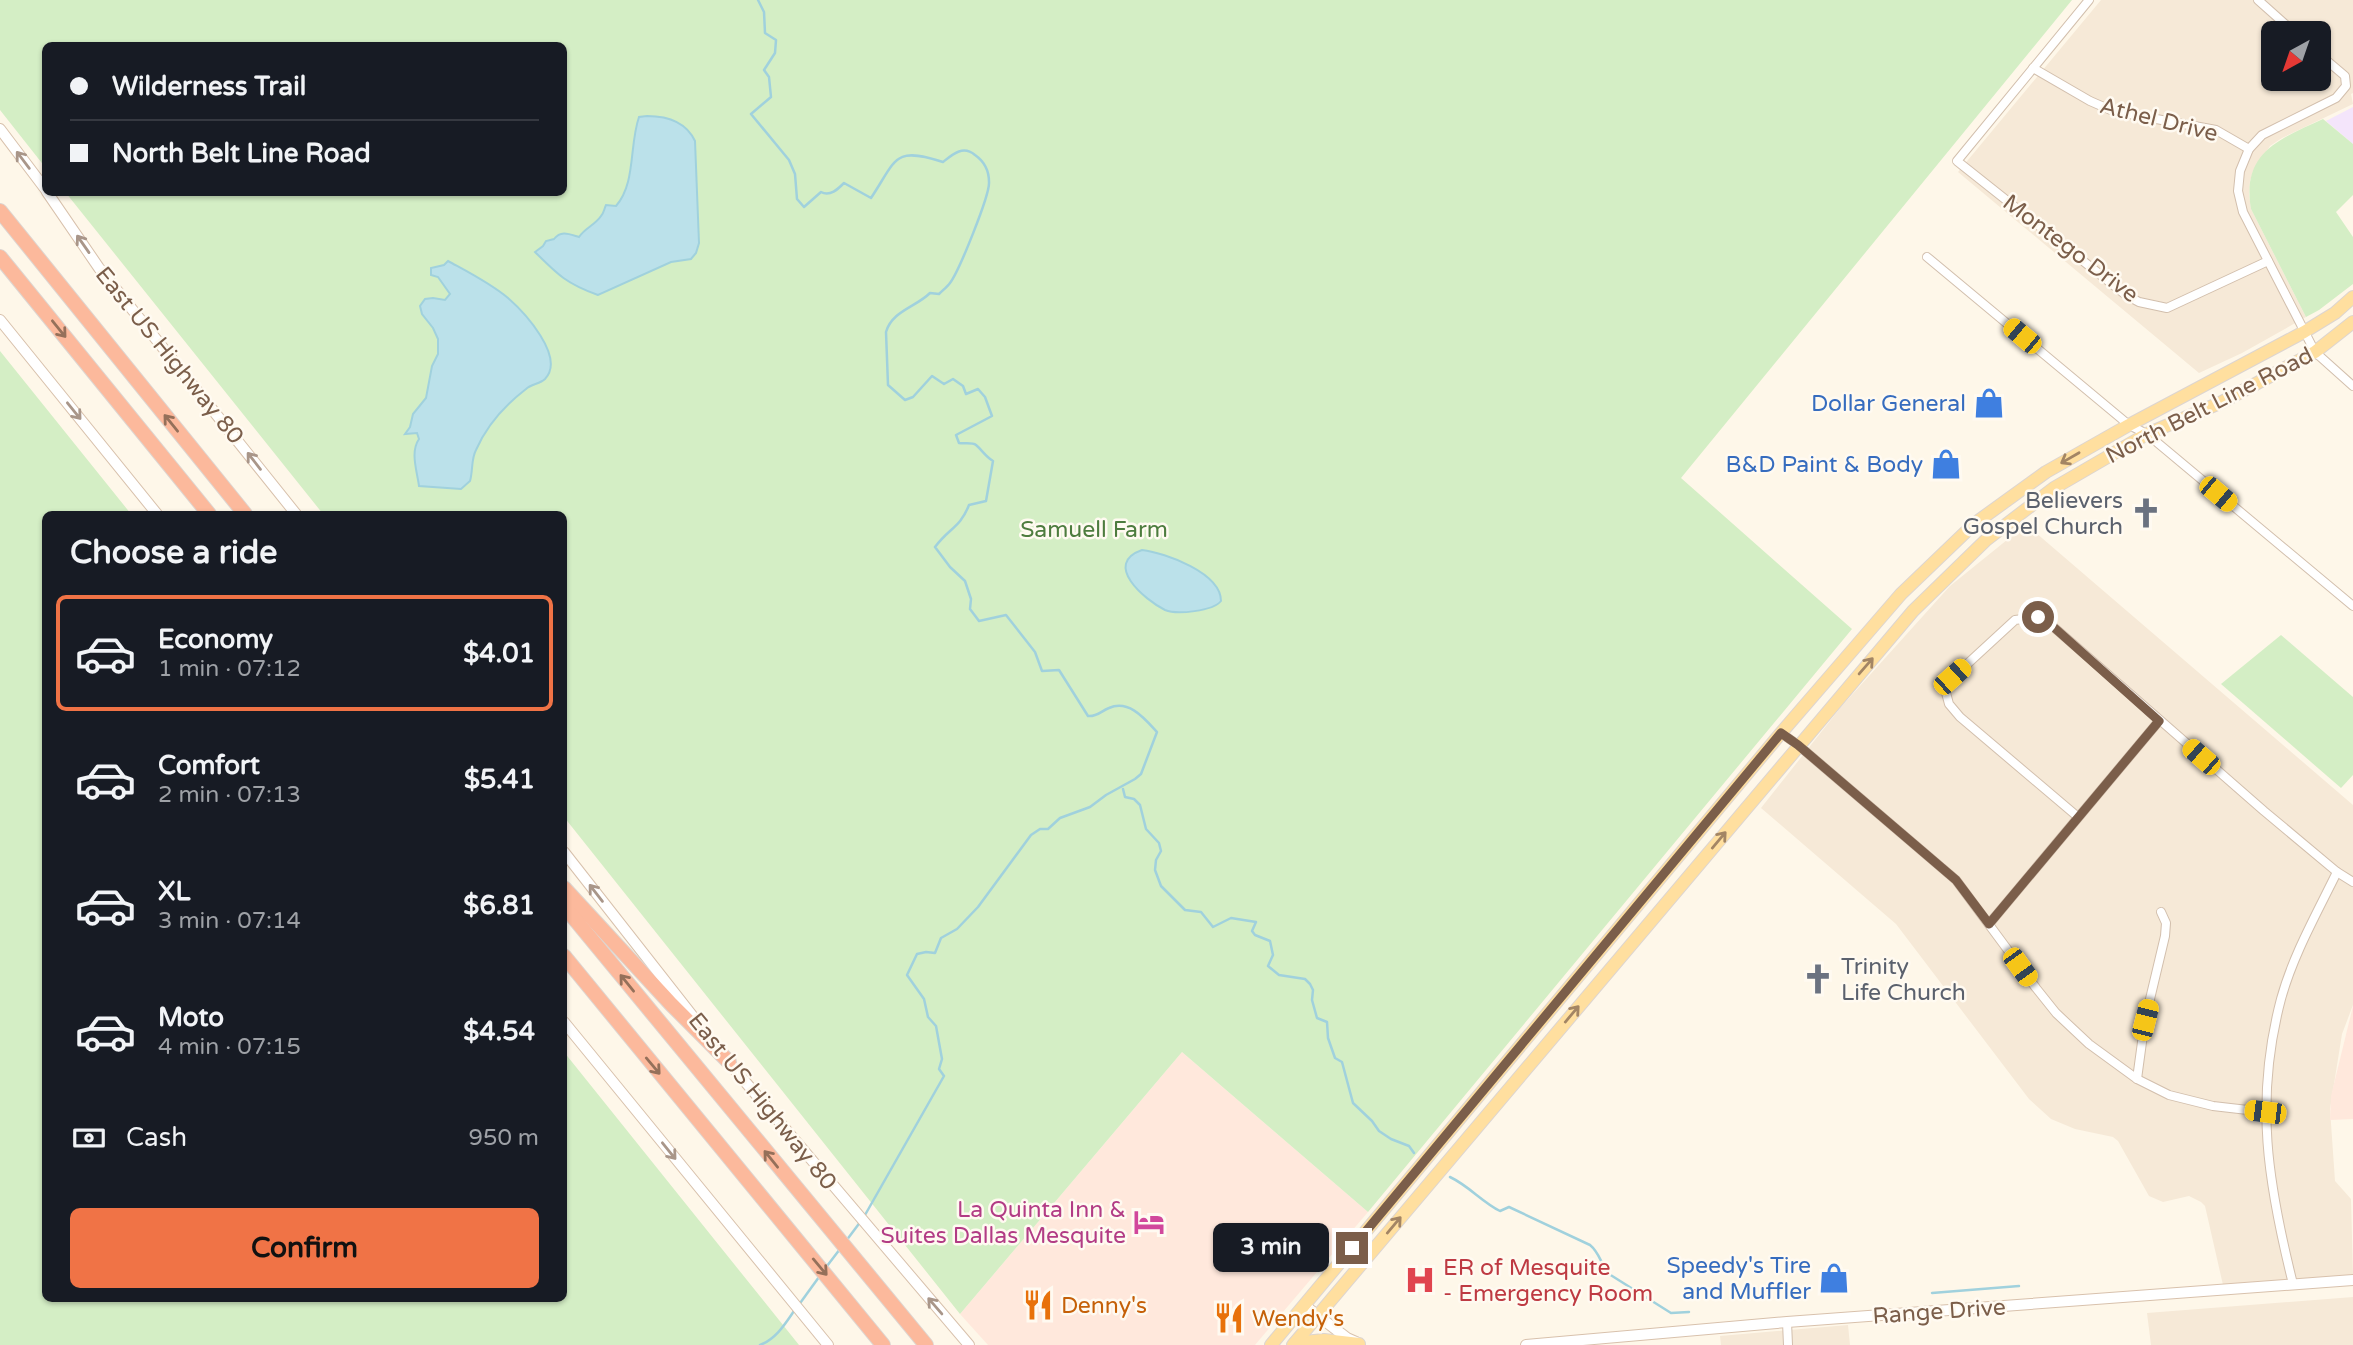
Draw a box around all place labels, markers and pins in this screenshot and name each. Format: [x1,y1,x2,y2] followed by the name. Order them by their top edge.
[1972,386,2006,420] shop icon: Dollar General
[1811,390,1966,418] place label: Dollar General
[1929,447,1963,481] shop icon: B&D Paint & Body
[1725,451,1923,479] place label: B&D Paint & Body
[1963,487,2123,541] place label: Believers Gospel Church
[2129,496,2163,530] church icon: Believers Gospel Church
[1841,953,1966,1007] place label: Trinity Life Church
[1801,962,1835,996] church icon: Trinity Life Church
[880,1196,1126,1250] place label: La Quinta Inn & Suites Dallas Mesquite
[1132,1205,1166,1239] hotel icon: La Quinta Inn & Suites Dallas Mesquite
[1666,1252,1811,1306] place label: Speedy's Tire and Muffler
[1443,1254,1653,1308] place label: ER of Mesquite - Emergency Room
[1817,1261,1851,1295] shop icon: Speedy's Tire and Muffler
[1403,1263,1437,1297] hospital icon: ER of Mesquite - Emergency Room
[1021,1288,1055,1322] restaurant icon: Denny's
[1061,1292,1147,1320] place label: Denny's
[1212,1301,1246,1335] restaurant icon: Wendy's
[1252,1305,1344,1333] place label: Wendy's

